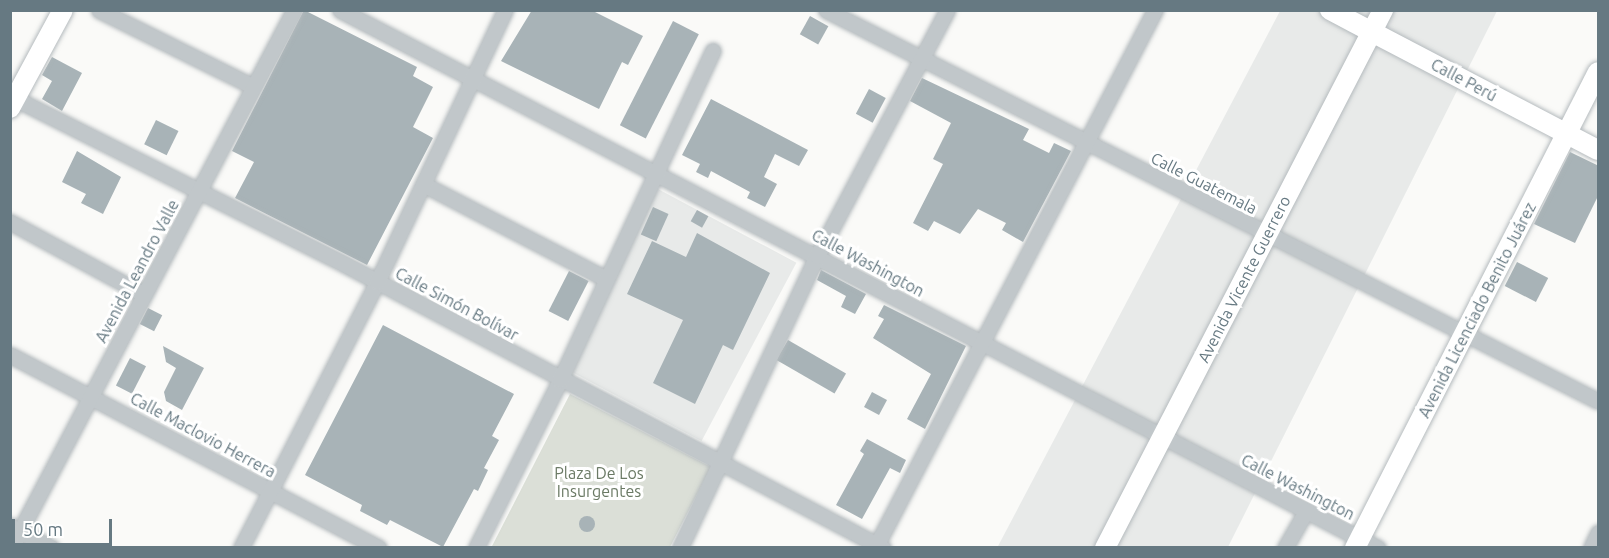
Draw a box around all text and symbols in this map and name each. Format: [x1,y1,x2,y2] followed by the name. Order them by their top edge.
[1428,55,1500,105] street label: Calle Perú
[1148,148,1260,218] street label: Calle Guatemala
[1194,192,1294,366] street label: Avenida Vicente Guerrero
[91,196,183,346] street label: Avenida Leandro Valle
[1414,199,1540,421] street label: Avenida Licenciado Benito Juárez
[808,225,928,301] street label: Calle Washington
[392,263,522,345] street label: Calle Simón Bolívar
[127,389,279,481] street label: Calle Maclovio Herrera
[1238,450,1358,524] street label: Calle Washington
[554,463,644,501] park label: Plaza De Los Insurgentes
[15,507,116,545] scale bar
[23,519,63,539] text: 50 m

